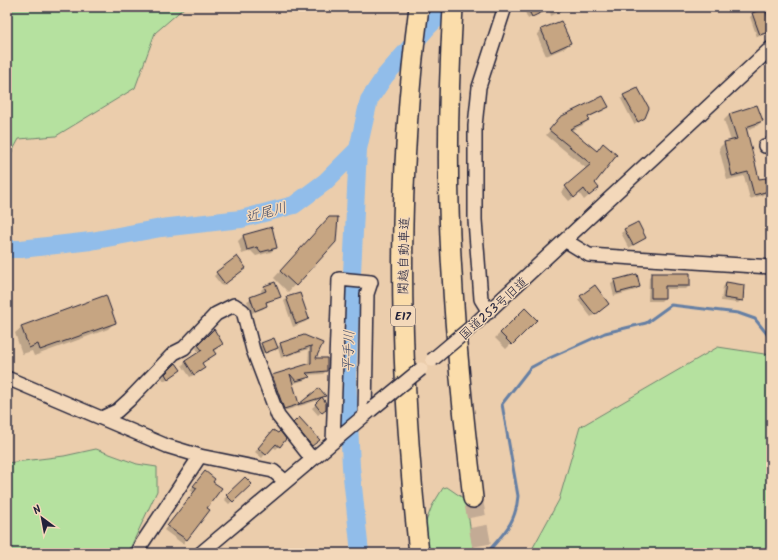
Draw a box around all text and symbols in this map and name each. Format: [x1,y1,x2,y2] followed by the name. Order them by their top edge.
[243,197,289,229] water label: 近尾川
[393,217,416,295] street label: 関越自動車道
[455,272,533,346] street label: 国道253号旧道
[391,306,415,326] road number: E17
[337,330,361,372] water label: 平手川
[22,498,62,538] north arrow
[30,501,45,520] text: N

